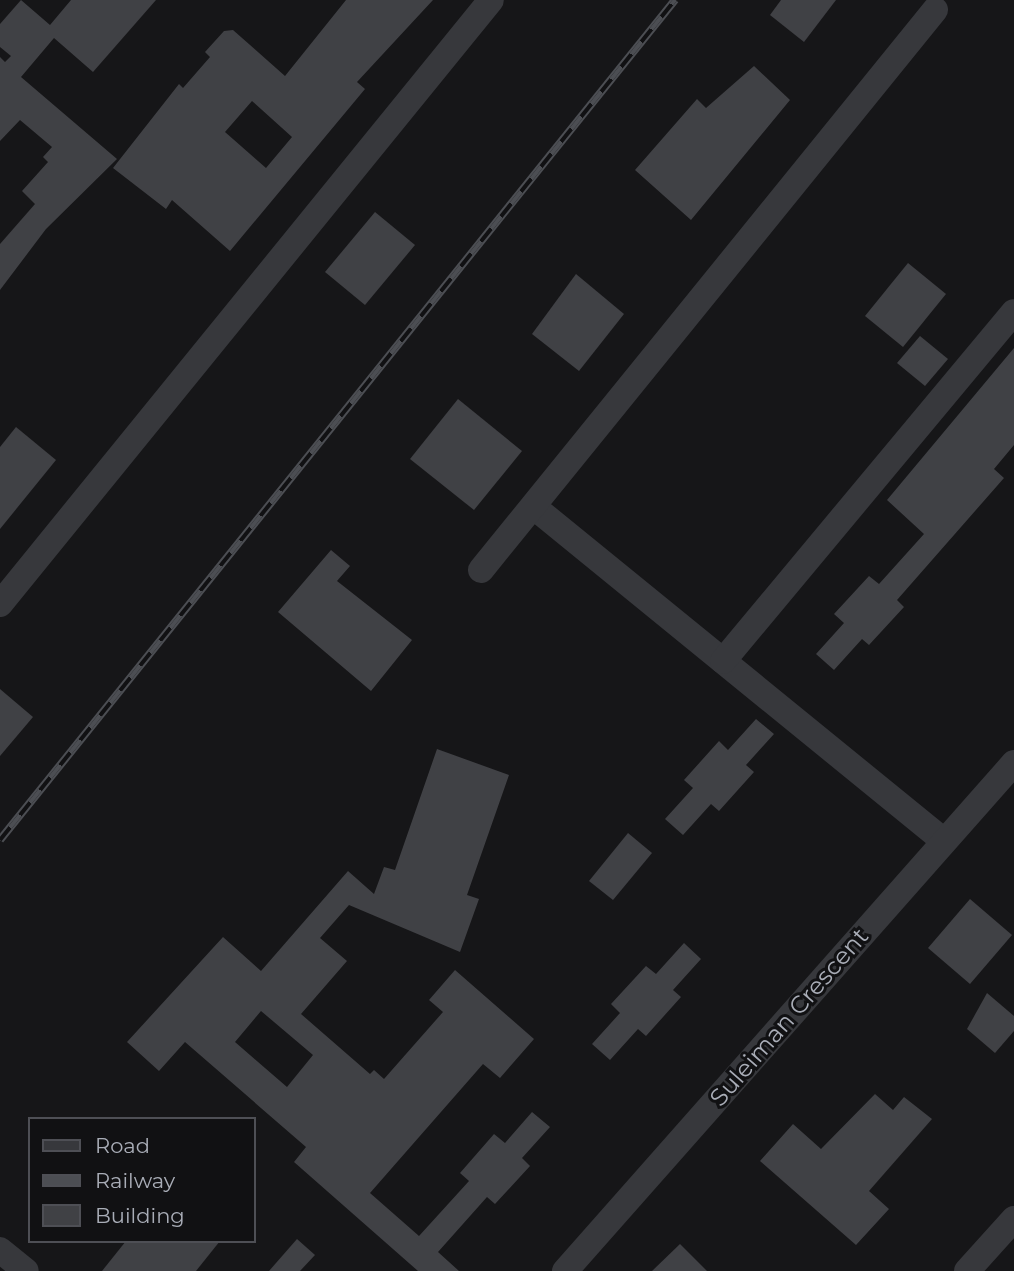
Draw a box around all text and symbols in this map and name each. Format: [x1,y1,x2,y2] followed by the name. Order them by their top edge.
[704,922,874,1112] street label: Suleiman Crescent
[28,1117,256,1243] legend
[95,1133,150,1158] text: Road
[95,1168,175,1193] text: Railway
[95,1203,185,1228] text: Building

